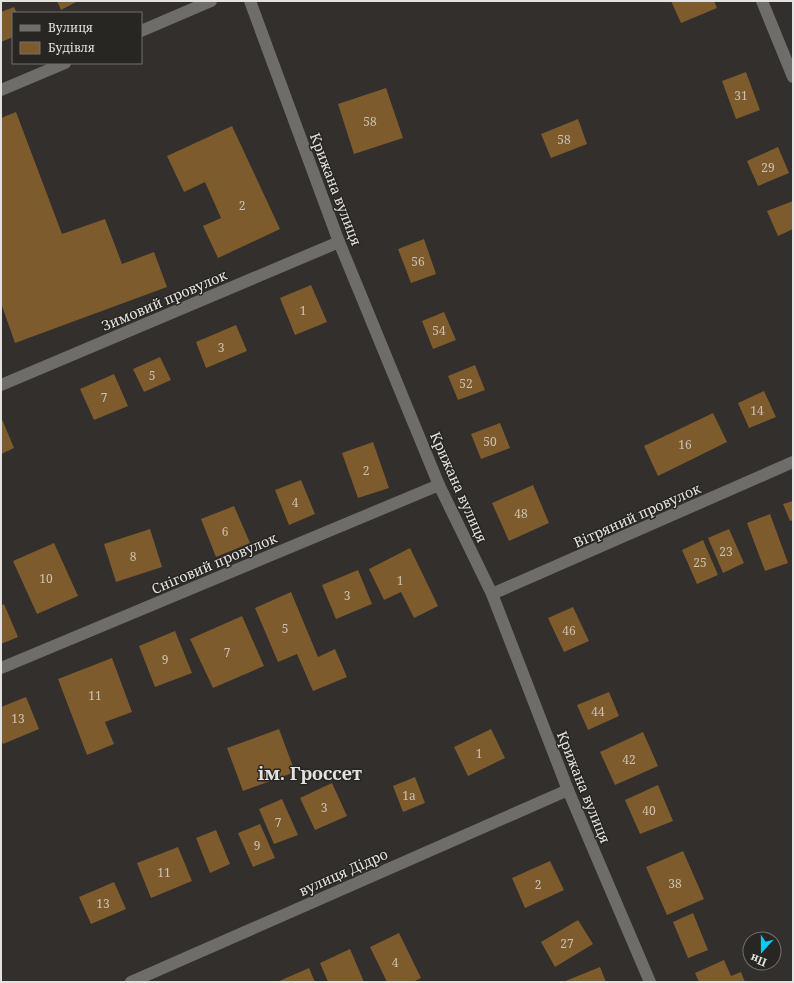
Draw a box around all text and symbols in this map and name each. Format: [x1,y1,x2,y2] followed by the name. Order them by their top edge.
[12,12,142,64] legend
[48,19,93,36] text: Вулиця
[48,39,95,56] text: Будівля
[734,87,748,104] house number: 31
[363,113,377,130] house number: 58
[306,130,366,248] street label: Крижана вулиця
[557,131,571,148] house number: 58
[761,159,775,176] house number: 29
[239,197,245,214] house number: 2
[411,253,425,270] house number: 56
[98,265,230,335] street label: Зимовий провулок
[300,302,306,319] house number: 1
[432,322,446,339] house number: 54
[218,339,225,356] house number: 3
[149,367,155,384] house number: 5
[459,375,473,392] house number: 52
[101,389,108,406] house number: 7
[750,402,764,419] house number: 14
[426,429,492,545] street label: Крижана вулиця
[483,433,497,450] house number: 50
[678,436,692,453] house number: 16
[363,462,369,479] house number: 2
[570,478,704,552] street label: Вітряний провулок
[292,494,299,511] house number: 4
[514,505,528,522] house number: 48
[222,523,229,540] house number: 6
[148,528,280,598] street label: Сніговий провулок
[719,543,733,560] house number: 23
[130,548,137,565] house number: 8
[693,554,707,571] house number: 25
[39,570,53,587] house number: 10
[397,572,403,589] house number: 1
[344,587,351,604] house number: 3
[282,620,288,637] house number: 5
[562,622,576,639] house number: 46
[224,644,231,661] house number: 7
[162,651,168,668] house number: 9
[88,687,102,704] house number: 11
[591,703,605,720] house number: 44
[11,710,25,727] house number: 13
[553,728,615,846] street label: Крижана вулиця
[476,745,482,762] house number: 1
[622,751,636,768] house number: 42
[258,761,362,785] district label: ім. Гроссет
[402,787,416,804] house number: 1а
[321,799,328,816] house number: 3
[642,802,656,819] house number: 40
[275,814,282,831] house number: 7
[254,837,260,854] house number: 9
[296,844,390,900] street label: вулиця Дідро
[157,864,171,881] house number: 11
[668,875,682,892] house number: 38
[535,876,541,893] house number: 2
[96,895,110,912] house number: 13
[742,931,782,971] north arrow
[560,935,574,952] house number: 27
[747,951,769,971] text: Пн
[392,954,399,971] house number: 4

